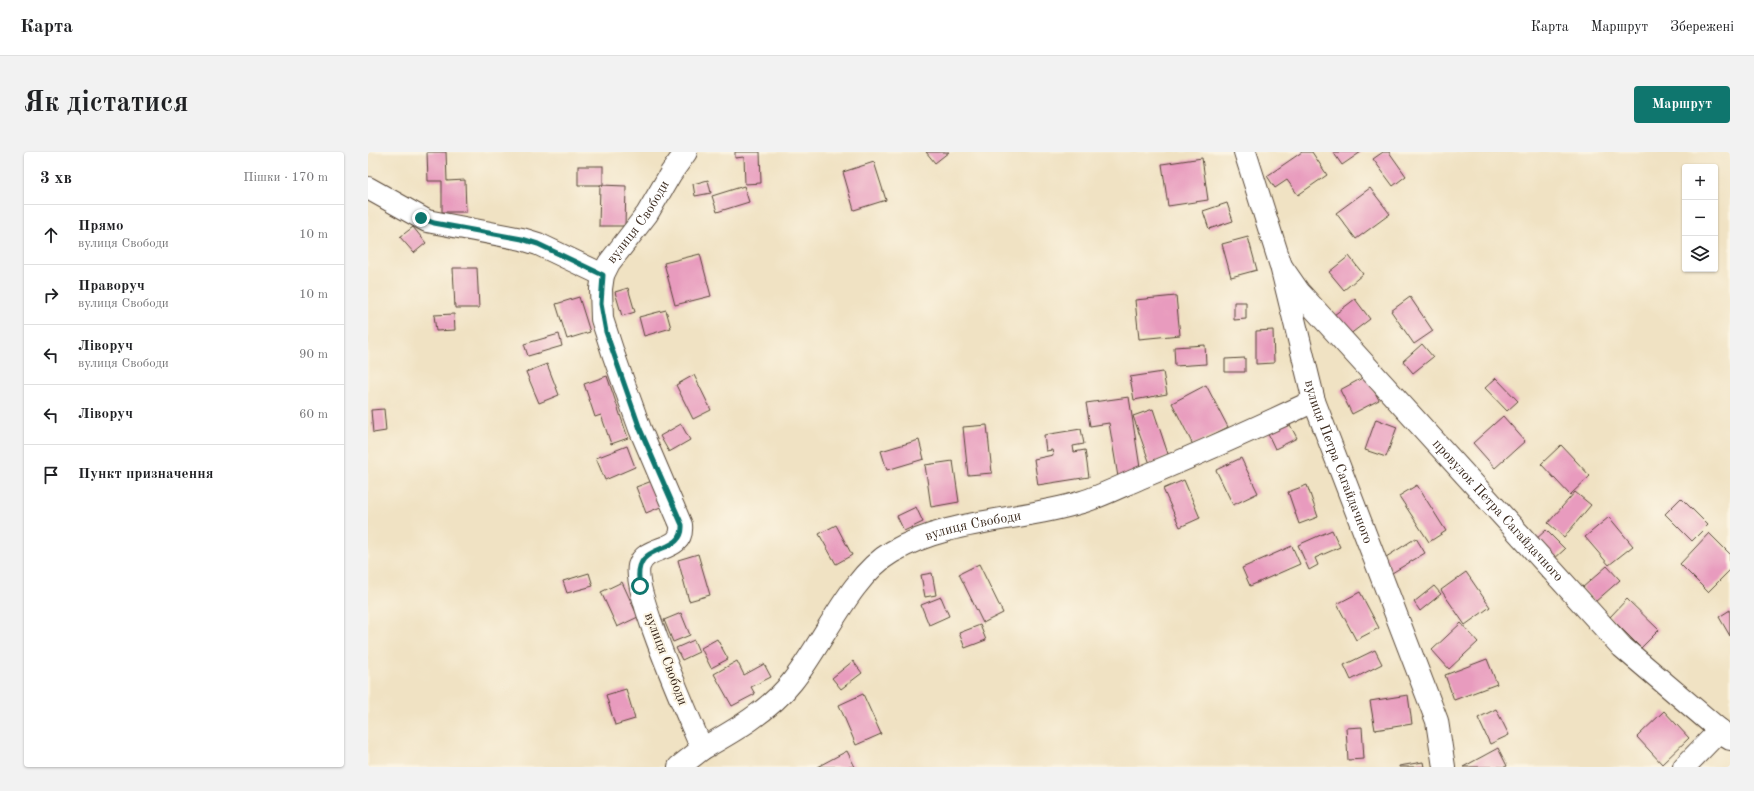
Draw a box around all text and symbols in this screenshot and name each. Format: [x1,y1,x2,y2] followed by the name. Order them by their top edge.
[20,18,73,37] text: Карта
[1531,20,1569,34] text: Карта
[1591,20,1648,34] text: Маршрут
[1670,20,1734,34] text: Збережені
[1634,86,1730,123] button: Маршрут
[24,90,188,118] text: Як дістатися
[1682,164,1718,272] map controls
[1682,164,1718,200] button: +
[40,170,72,187] text: 3 хв
[243,171,328,184] text: Пішки · 170 m
[604,178,672,266] street label: вулиця Свободи
[1682,200,1718,236] button: −
[412,209,430,227] route end
[78,219,124,234] text: Прямо
[40,224,62,246] icon: ahead
[299,228,328,241] text: 10 m
[1682,236,1718,272] button: layers
[78,237,169,250] text: вулиця Свободи
[78,279,145,294] text: Праворуч
[40,284,62,306] icon: right
[299,288,328,301] text: 10 m
[78,297,169,310] text: вулиця Свободи
[78,339,133,354] text: Ліворуч
[40,344,62,366] icon: left
[299,348,328,361] text: 90 m
[78,357,169,370] text: вулиця Свободи
[1302,379,1375,546] street label: вулиця Петра Сагайдачного
[40,404,62,426] icon: left
[78,407,133,422] text: Ліворуч
[299,408,328,421] text: 60 m
[1430,437,1566,584] street label: провулок Петра Сагайдачного
[40,464,62,486] icon: arrive
[78,467,214,482] text: Пункт призначення
[923,509,1022,543] street label: вулиця Свободи
[631,577,649,595] route start
[642,611,690,707] street label: вулиця Свободи

